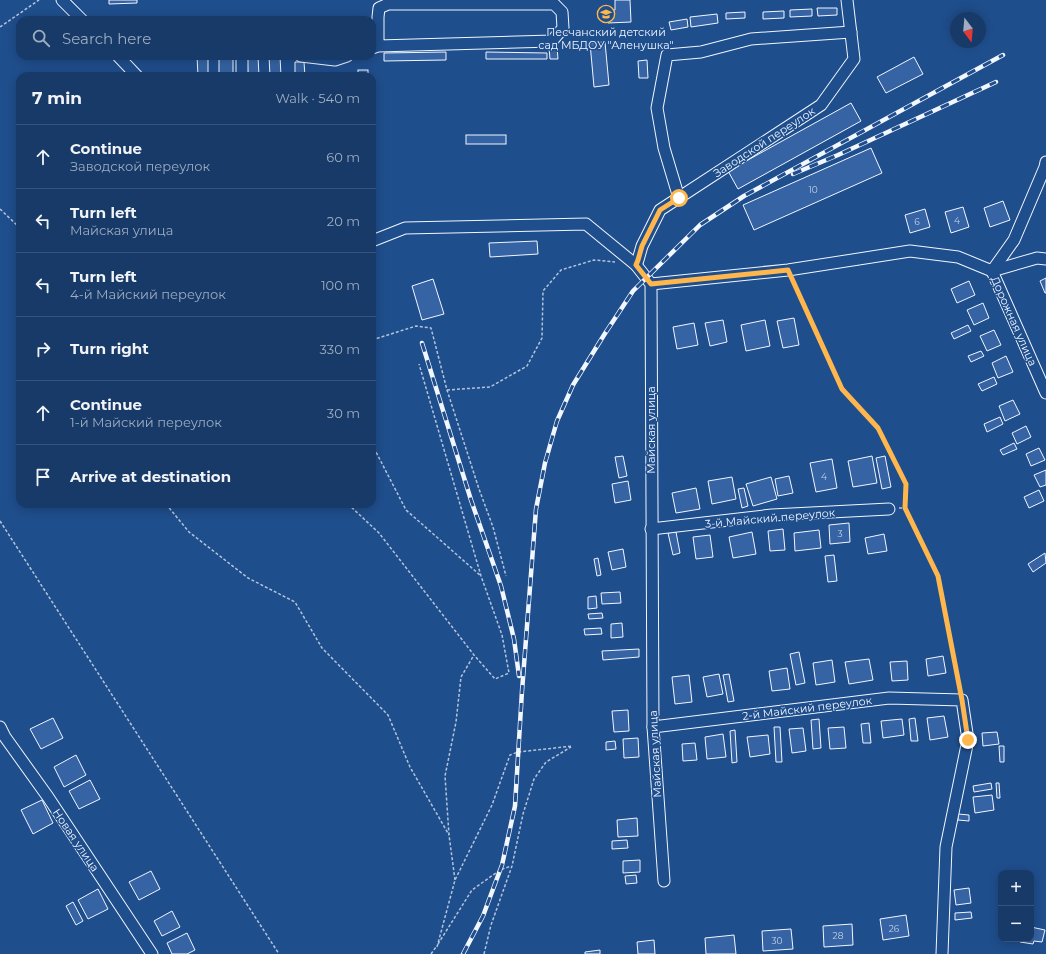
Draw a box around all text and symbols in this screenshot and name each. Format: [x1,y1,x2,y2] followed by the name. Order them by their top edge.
[596,4,616,24] school or university icon: Песчанский детский сад МБДОУ "Аленушка"
[950,12,986,48] north arrow
[16,16,376,60] search box
[538,25,674,52] place label: Песчанский детский сад МБДОУ "Аленушка"
[30,27,52,49] icon: search
[62,29,151,48] text: Search here
[32,88,82,108] text: 7 min
[275,90,360,106] text: Walk · 540 m
[710,104,818,180] street label: Заводской переулок
[70,139,142,158] text: Continue
[32,146,54,168] icon: ahead
[326,149,360,165] text: 60 m
[70,158,210,174] text: Заводской переулок
[808,184,818,195] house number: 10
[670,189,688,207] route start
[70,203,137,222] text: Turn left
[32,210,54,232] icon: left
[327,213,360,229] text: 20 m
[954,215,960,226] house number: 4
[914,216,920,227] house number: 6
[70,222,173,238] text: Майская улица
[70,267,137,286] text: Turn left
[32,274,54,296] icon: left
[988,274,1040,368] street label: Дорожная улица
[321,277,360,293] text: 100 m
[70,286,226,302] text: 4-й Майский переулок
[32,338,54,360] icon: right
[70,339,149,358] text: Turn right
[320,341,360,357] text: 330 m
[644,386,658,474] street label: Майская улица
[70,395,142,414] text: Continue
[32,402,54,424] icon: ahead
[327,405,360,421] text: 30 m
[70,414,222,430] text: 1-й Майский переулок
[32,466,54,488] icon: arrive
[70,467,231,486] text: Arrive at destination
[821,471,827,482] house number: 4
[704,505,836,531] street label: 3-й Майский переулок
[837,528,843,539] house number: 3
[741,693,873,723] street label: 2-й Майский переулок
[646,710,664,798] street label: Майская улица
[959,731,977,749] route end
[50,806,102,874] street label: Новая улица
[998,870,1034,942] map controls
[998,870,1034,906] button: +
[998,906,1034,942] button: −
[889,923,900,934] house number: 26
[833,930,844,941] house number: 28
[771,935,783,946] house number: 30

